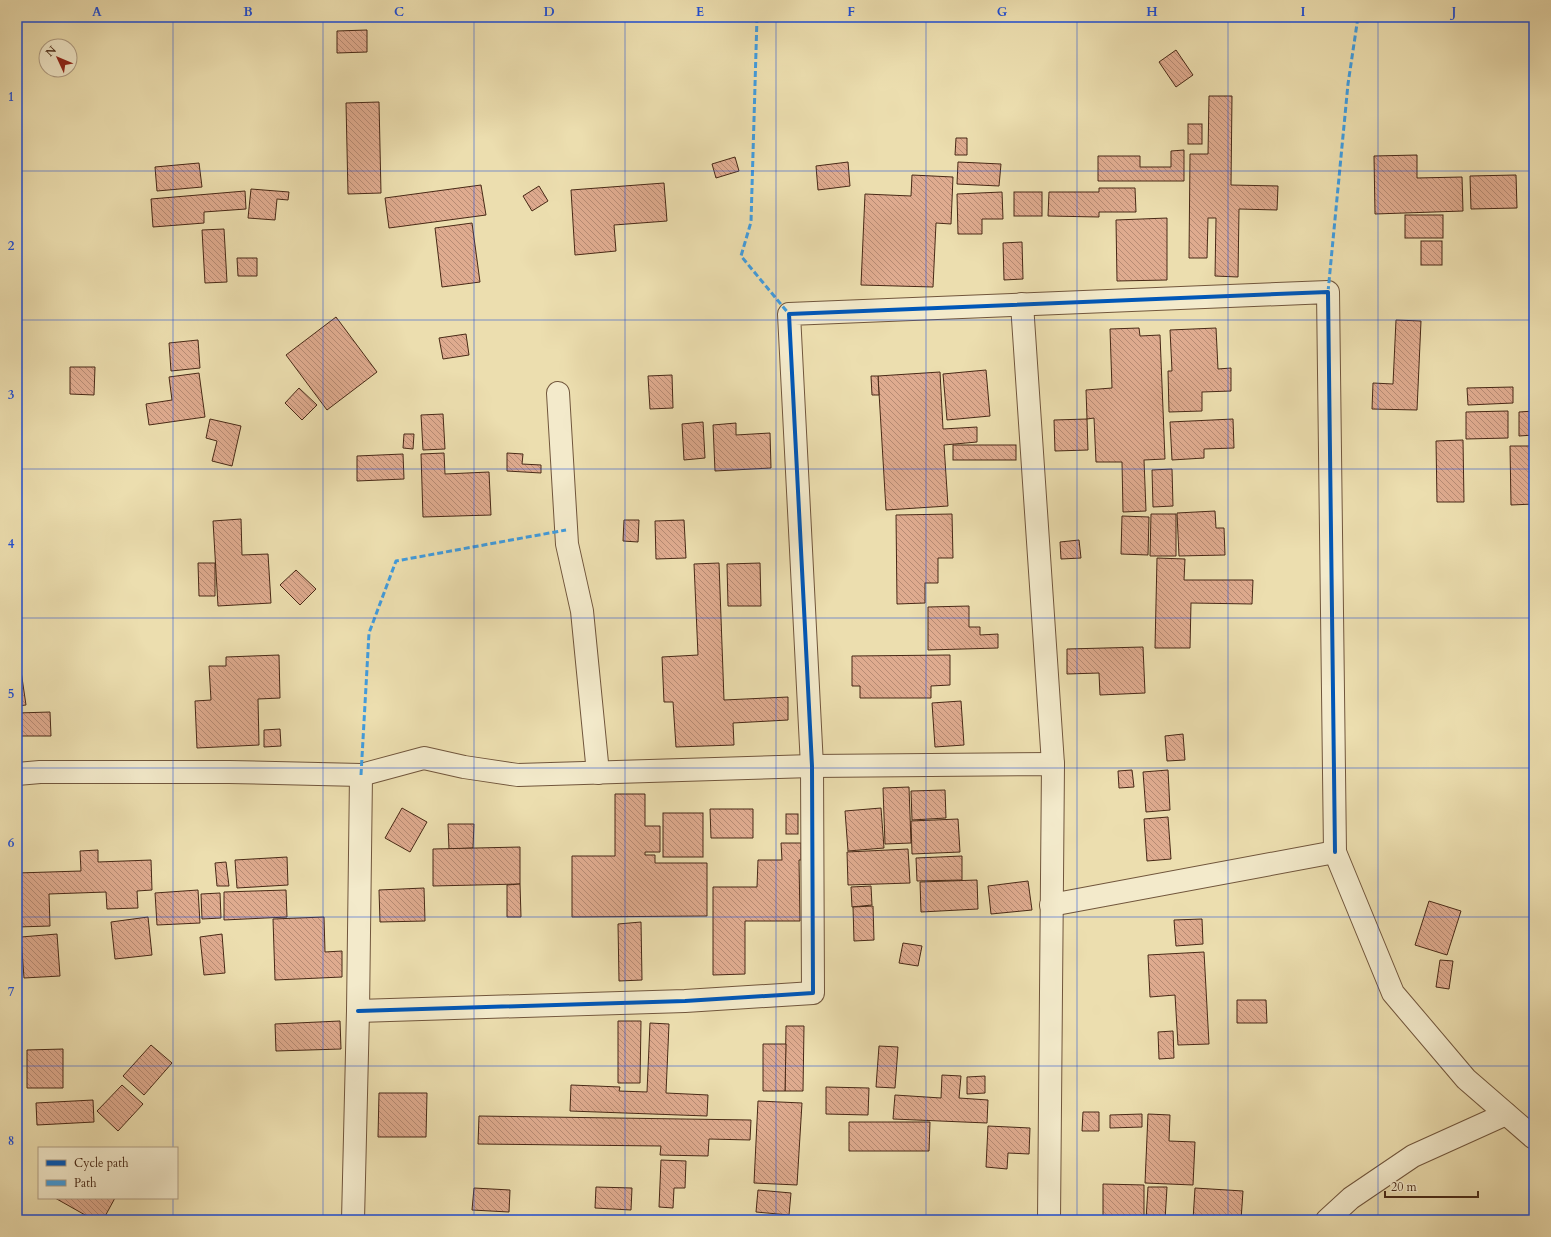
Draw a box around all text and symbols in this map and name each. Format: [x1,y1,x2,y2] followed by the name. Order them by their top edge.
[92,3,102,21] text: A
[243,3,253,21] text: B
[394,3,404,21] text: C
[543,3,555,21] text: D
[696,3,704,21] text: E
[847,3,855,21] text: F
[997,3,1008,21] text: G
[1146,3,1158,21] text: H
[1300,3,1306,21] text: I
[1450,3,1457,21] text: J
[38,38,78,78] north arrow
[42,42,60,60] text: N
[8,88,14,106] text: 1
[8,237,15,255] text: 2
[8,386,15,404] text: 3
[8,535,15,553] text: 4
[8,685,14,703] text: 5
[8,834,15,852] text: 6
[8,983,15,1001] text: 7
[8,1132,14,1150] text: 8
[38,1147,178,1199] legend
[74,1155,129,1171] text: Cycle path
[1385,1173,1478,1199] scale bar
[74,1175,97,1191] text: Path
[1391,1179,1418,1195] text: 20 m

